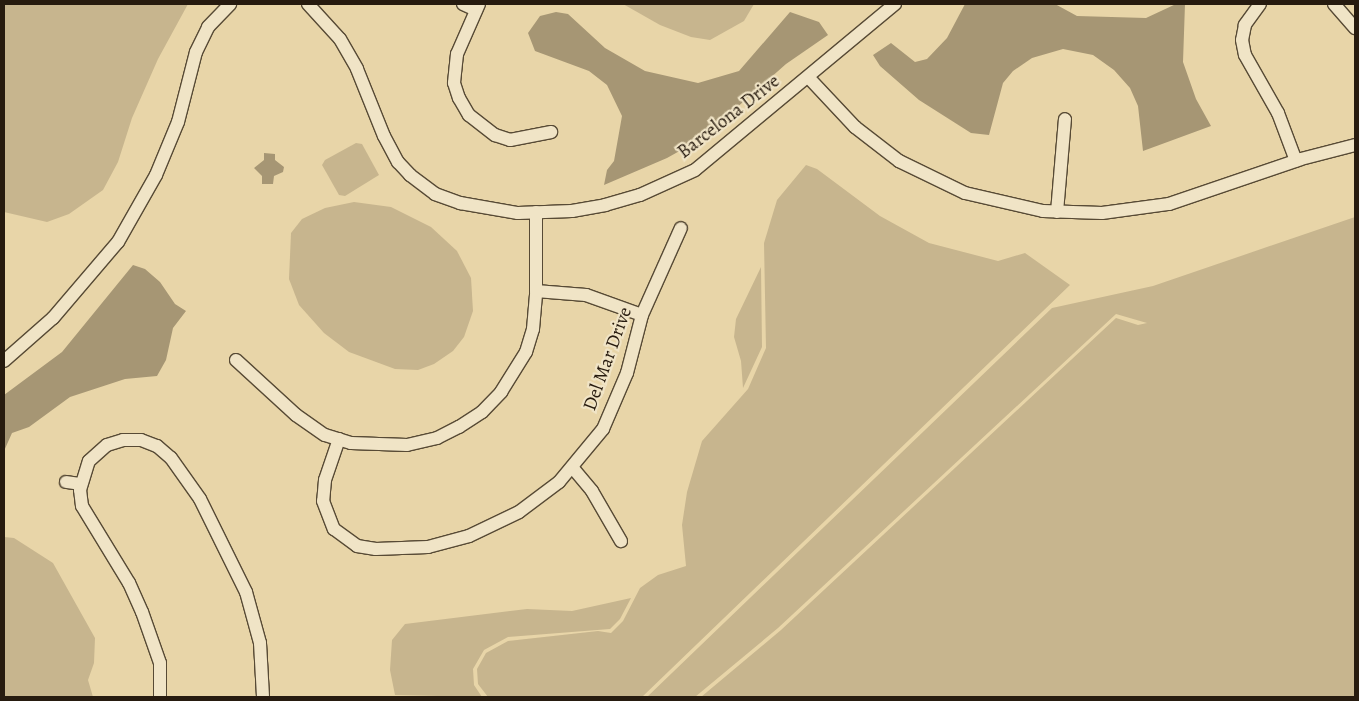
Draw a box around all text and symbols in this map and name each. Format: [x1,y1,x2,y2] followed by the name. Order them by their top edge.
[673,70,785,164] street label: Barcelona Drive
[579,304,637,414] street label: Del Mar Drive

